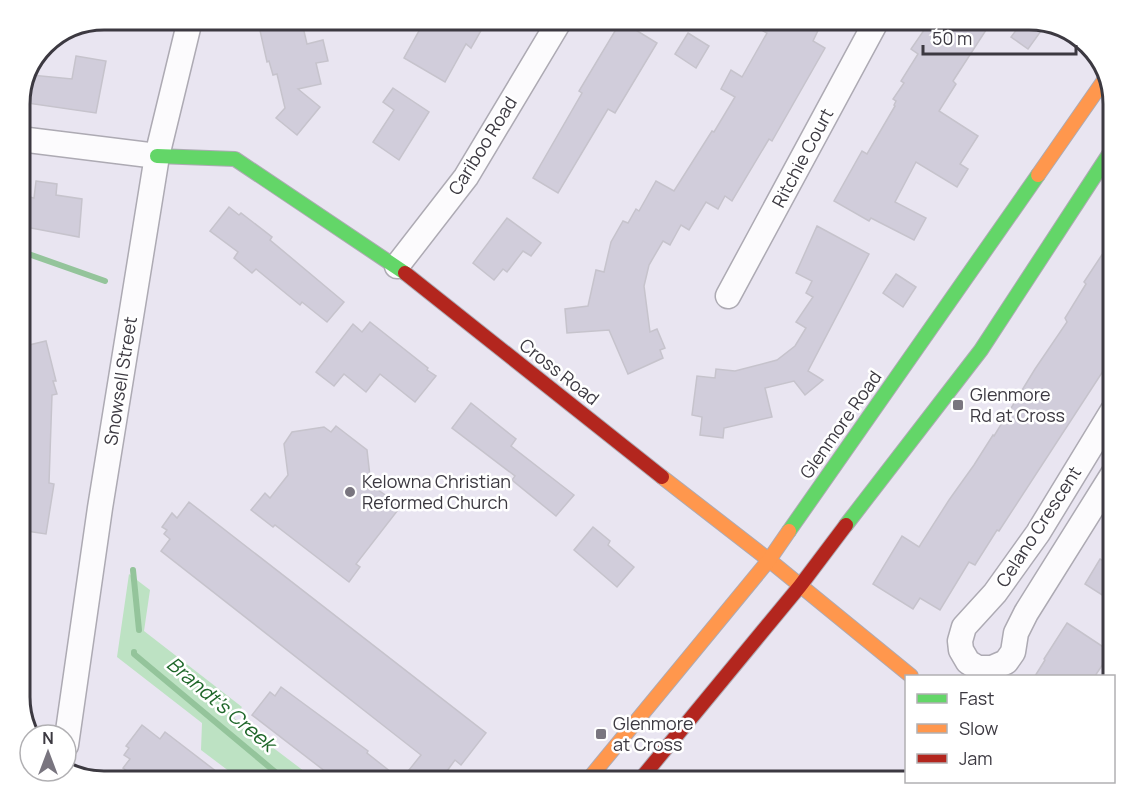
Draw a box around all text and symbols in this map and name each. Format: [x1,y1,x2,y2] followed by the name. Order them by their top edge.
[923,18,1076,56] scale bar
[932,26,972,50] text: 50 m
[442,92,522,199] street label: Cariboo Road
[766,104,838,211] street label: Ritchie Court
[98,315,142,447] street label: Snowsell Street
[515,333,604,410] street label: Cross Road
[794,366,886,483] street label: Glenmore Road
[970,382,1065,427] place label: Glenmore Rd at Cross
[951,398,965,412] marker: Glenmore Rd at Cross
[990,461,1086,591] street label: Celano Crescent
[362,469,511,514] place label: Kelowna Christian Reformed Church
[343,485,357,499] marker: Kelowna Christian Reformed Church
[161,650,284,759] water label: Brandt's Creek
[905,675,1115,783] legend
[959,686,994,710] text: Fast
[613,711,694,756] place label: Glenmore at Cross
[959,716,999,740] text: Slow
[18,723,78,783] north arrow
[42,727,54,749] text: N
[594,727,608,741] marker: Glenmore at Cross
[959,746,993,770] text: Jam

